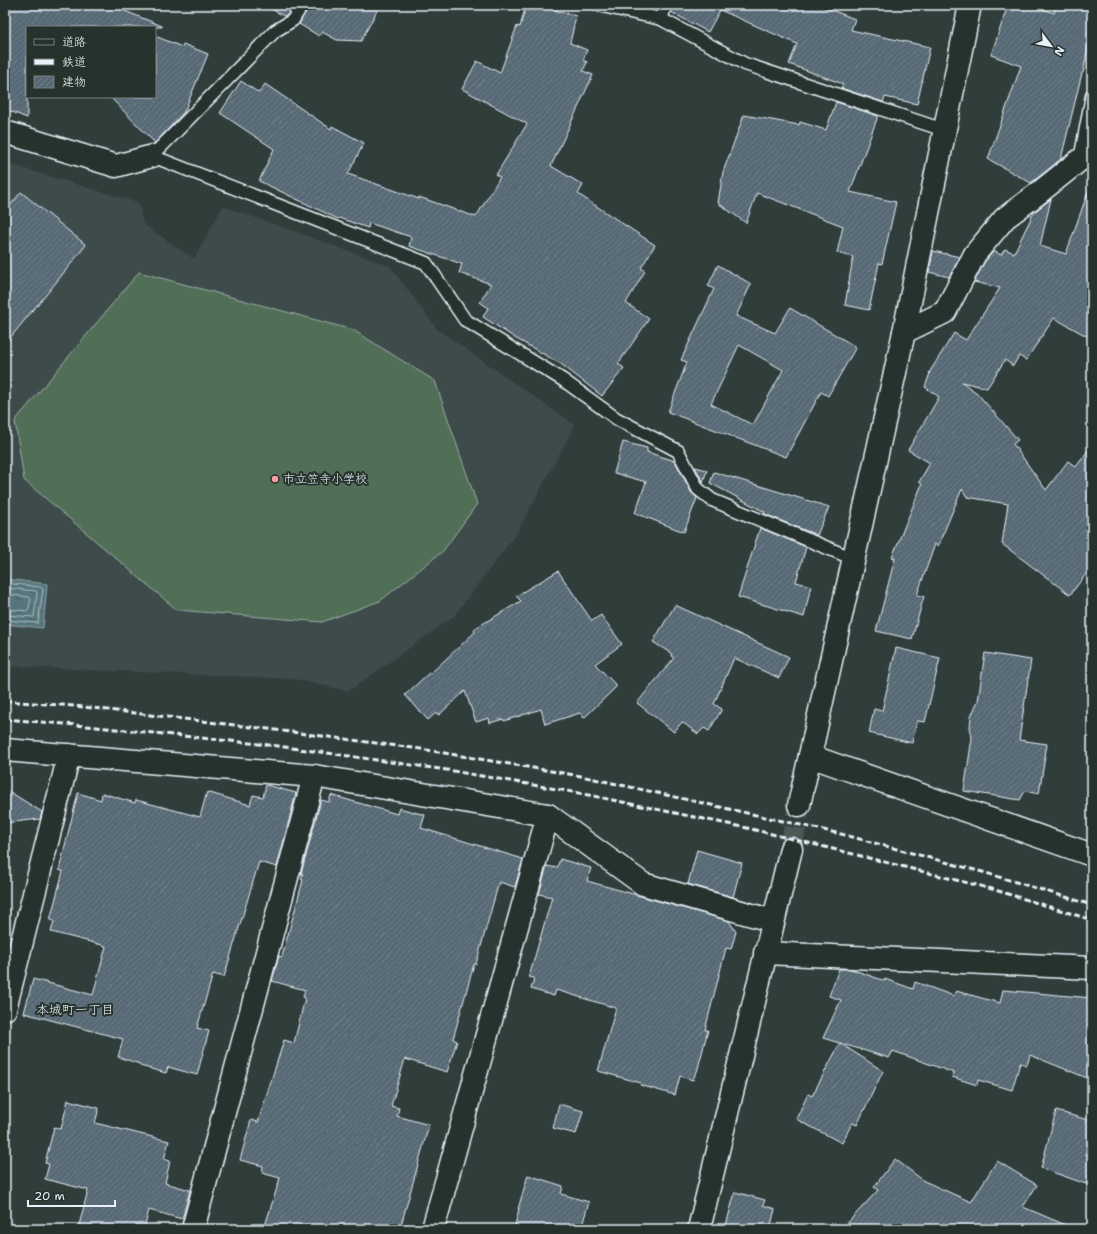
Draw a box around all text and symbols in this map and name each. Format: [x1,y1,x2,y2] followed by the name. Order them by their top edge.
[26,26,156,98] legend
[1031,26,1071,66] north arrow
[62,34,86,50] text: 道路
[1050,43,1068,59] text: N
[62,54,86,70] text: 鉄道
[62,74,86,90] text: 建物
[283,471,367,487] place label: 市立笠寺小学校
[270,474,280,484] marker: 市立笠寺小学校
[36,1001,114,1018] district label: 本城町一丁目
[28,1182,115,1208] scale bar
[34,1188,65,1204] text: 20 m

